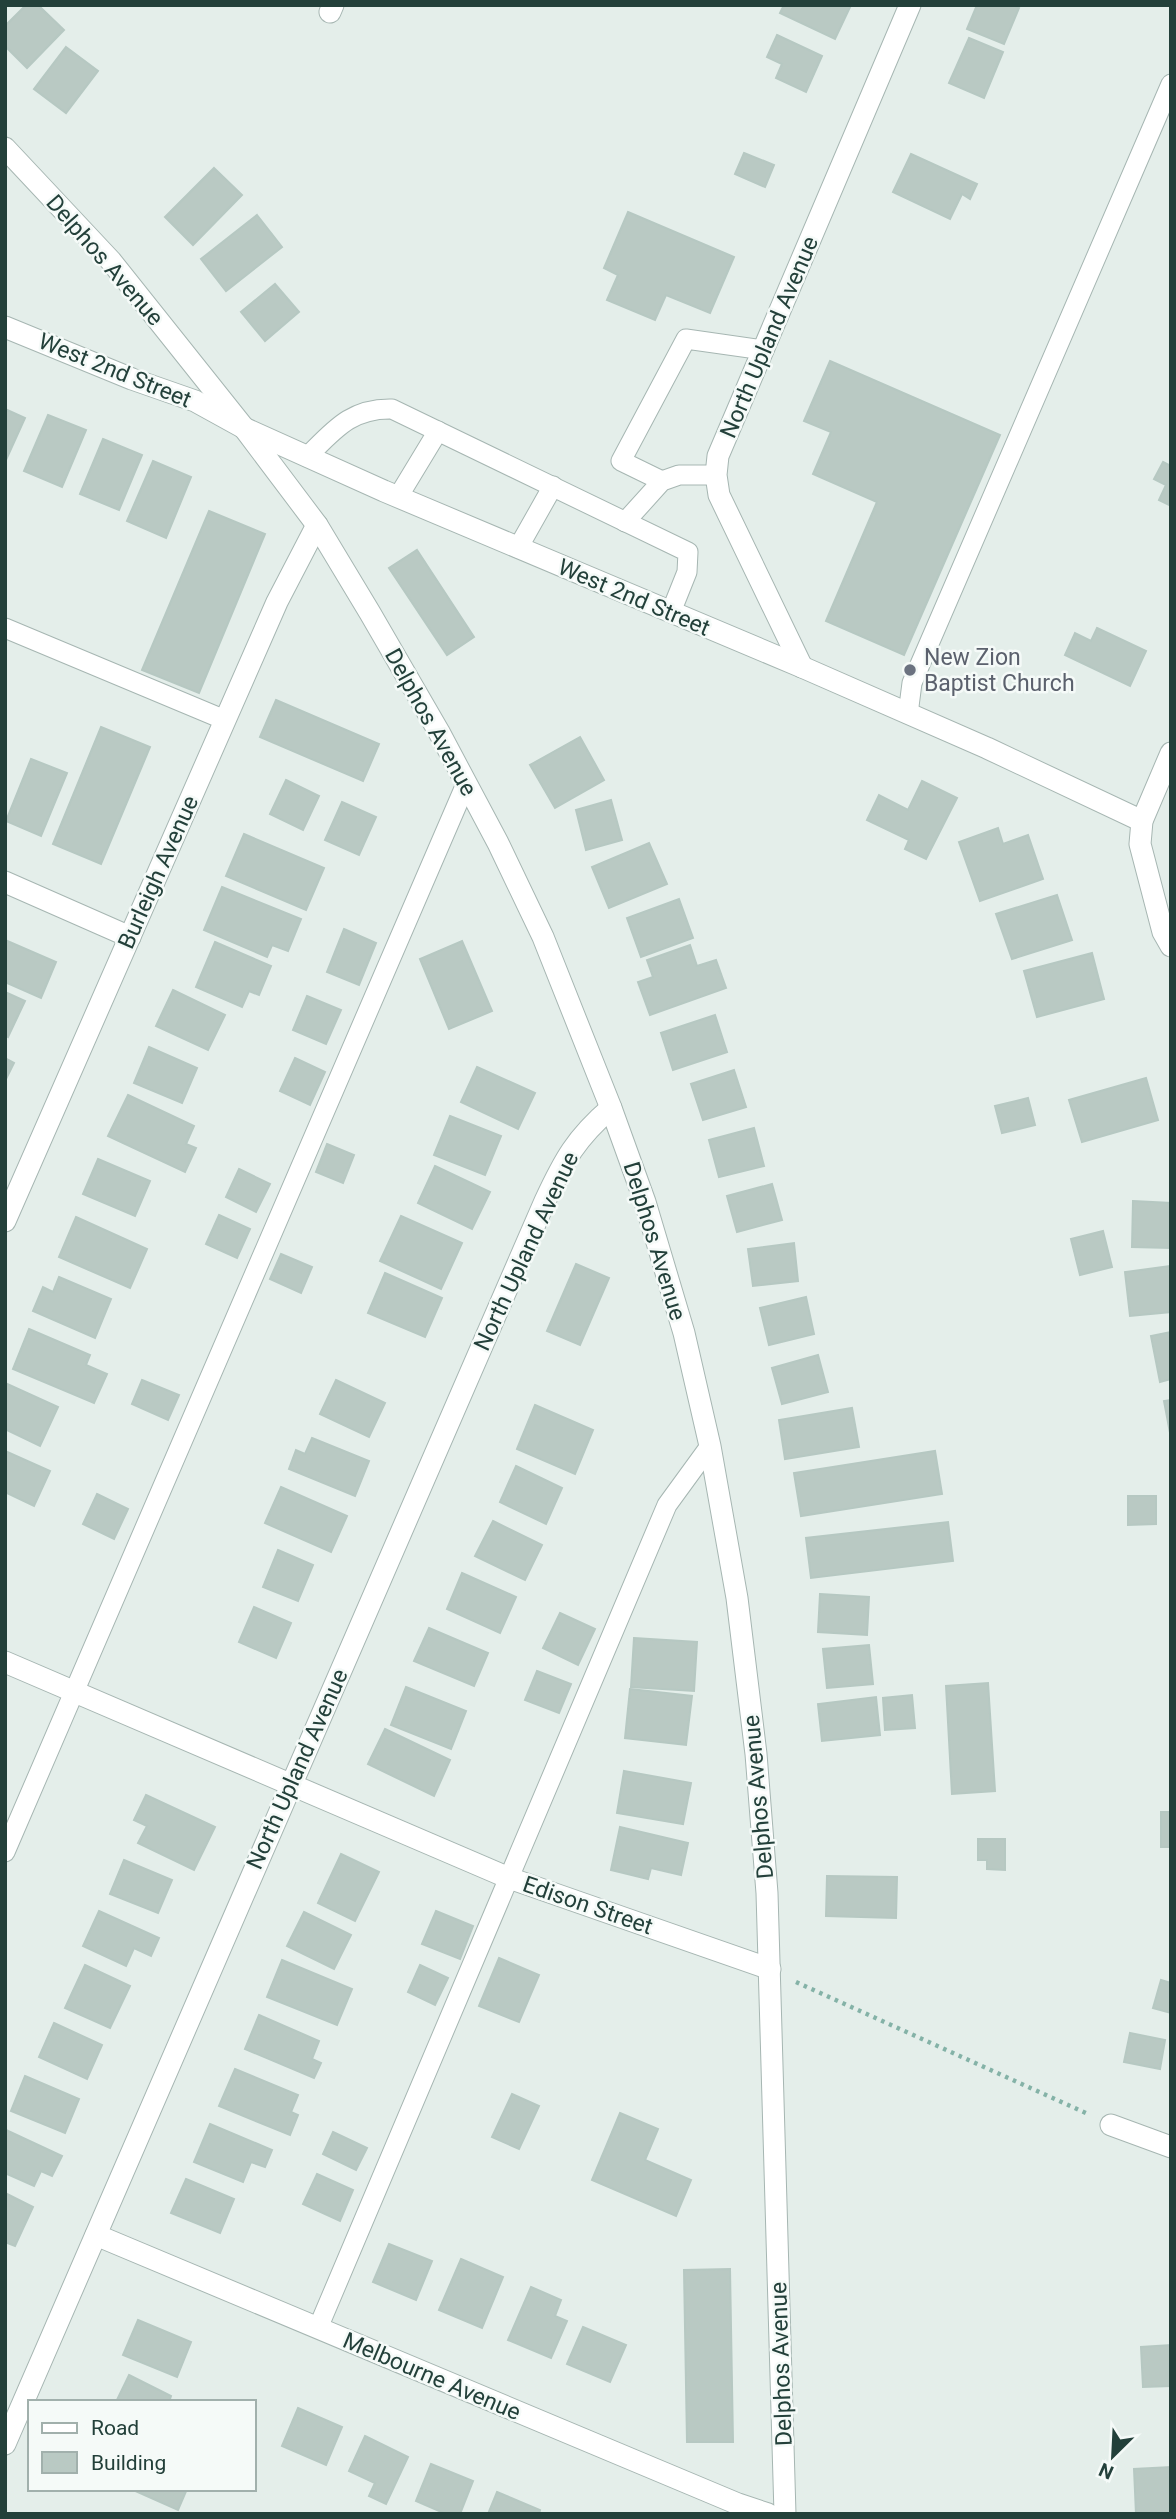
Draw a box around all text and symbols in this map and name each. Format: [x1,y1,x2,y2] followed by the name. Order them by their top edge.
[41,189,169,331] street label: Delphos Avenue
[715,232,824,442] street label: North Upland Avenue
[34,328,195,413] street label: West 2nd Street
[554,553,714,642] street label: West 2nd Street
[379,644,482,801] street label: Delphos Avenue
[924,644,1075,697] place label: New Zion Baptist Church
[902,662,918,678] marker: New Zion Baptist Church
[113,791,204,953] street label: Burleigh Avenue
[469,1147,584,1355] street label: North Upland Avenue
[618,1159,691,1324] street label: Delphos Avenue
[241,1665,354,1873] street label: North Upland Avenue
[738,1714,779,1880] street label: Delphos Avenue
[519,1871,656,1940] street label: Edison Street
[765,2281,798,2447] street label: Delphos Avenue
[339,2327,525,2426] street label: Melbourne Avenue
[28,2400,256,2491] legend
[91,2416,139,2440] text: Road
[1078,2421,1148,2491] north arrow
[91,2451,166,2475] text: Building
[1095,2458,1117,2484] text: N

